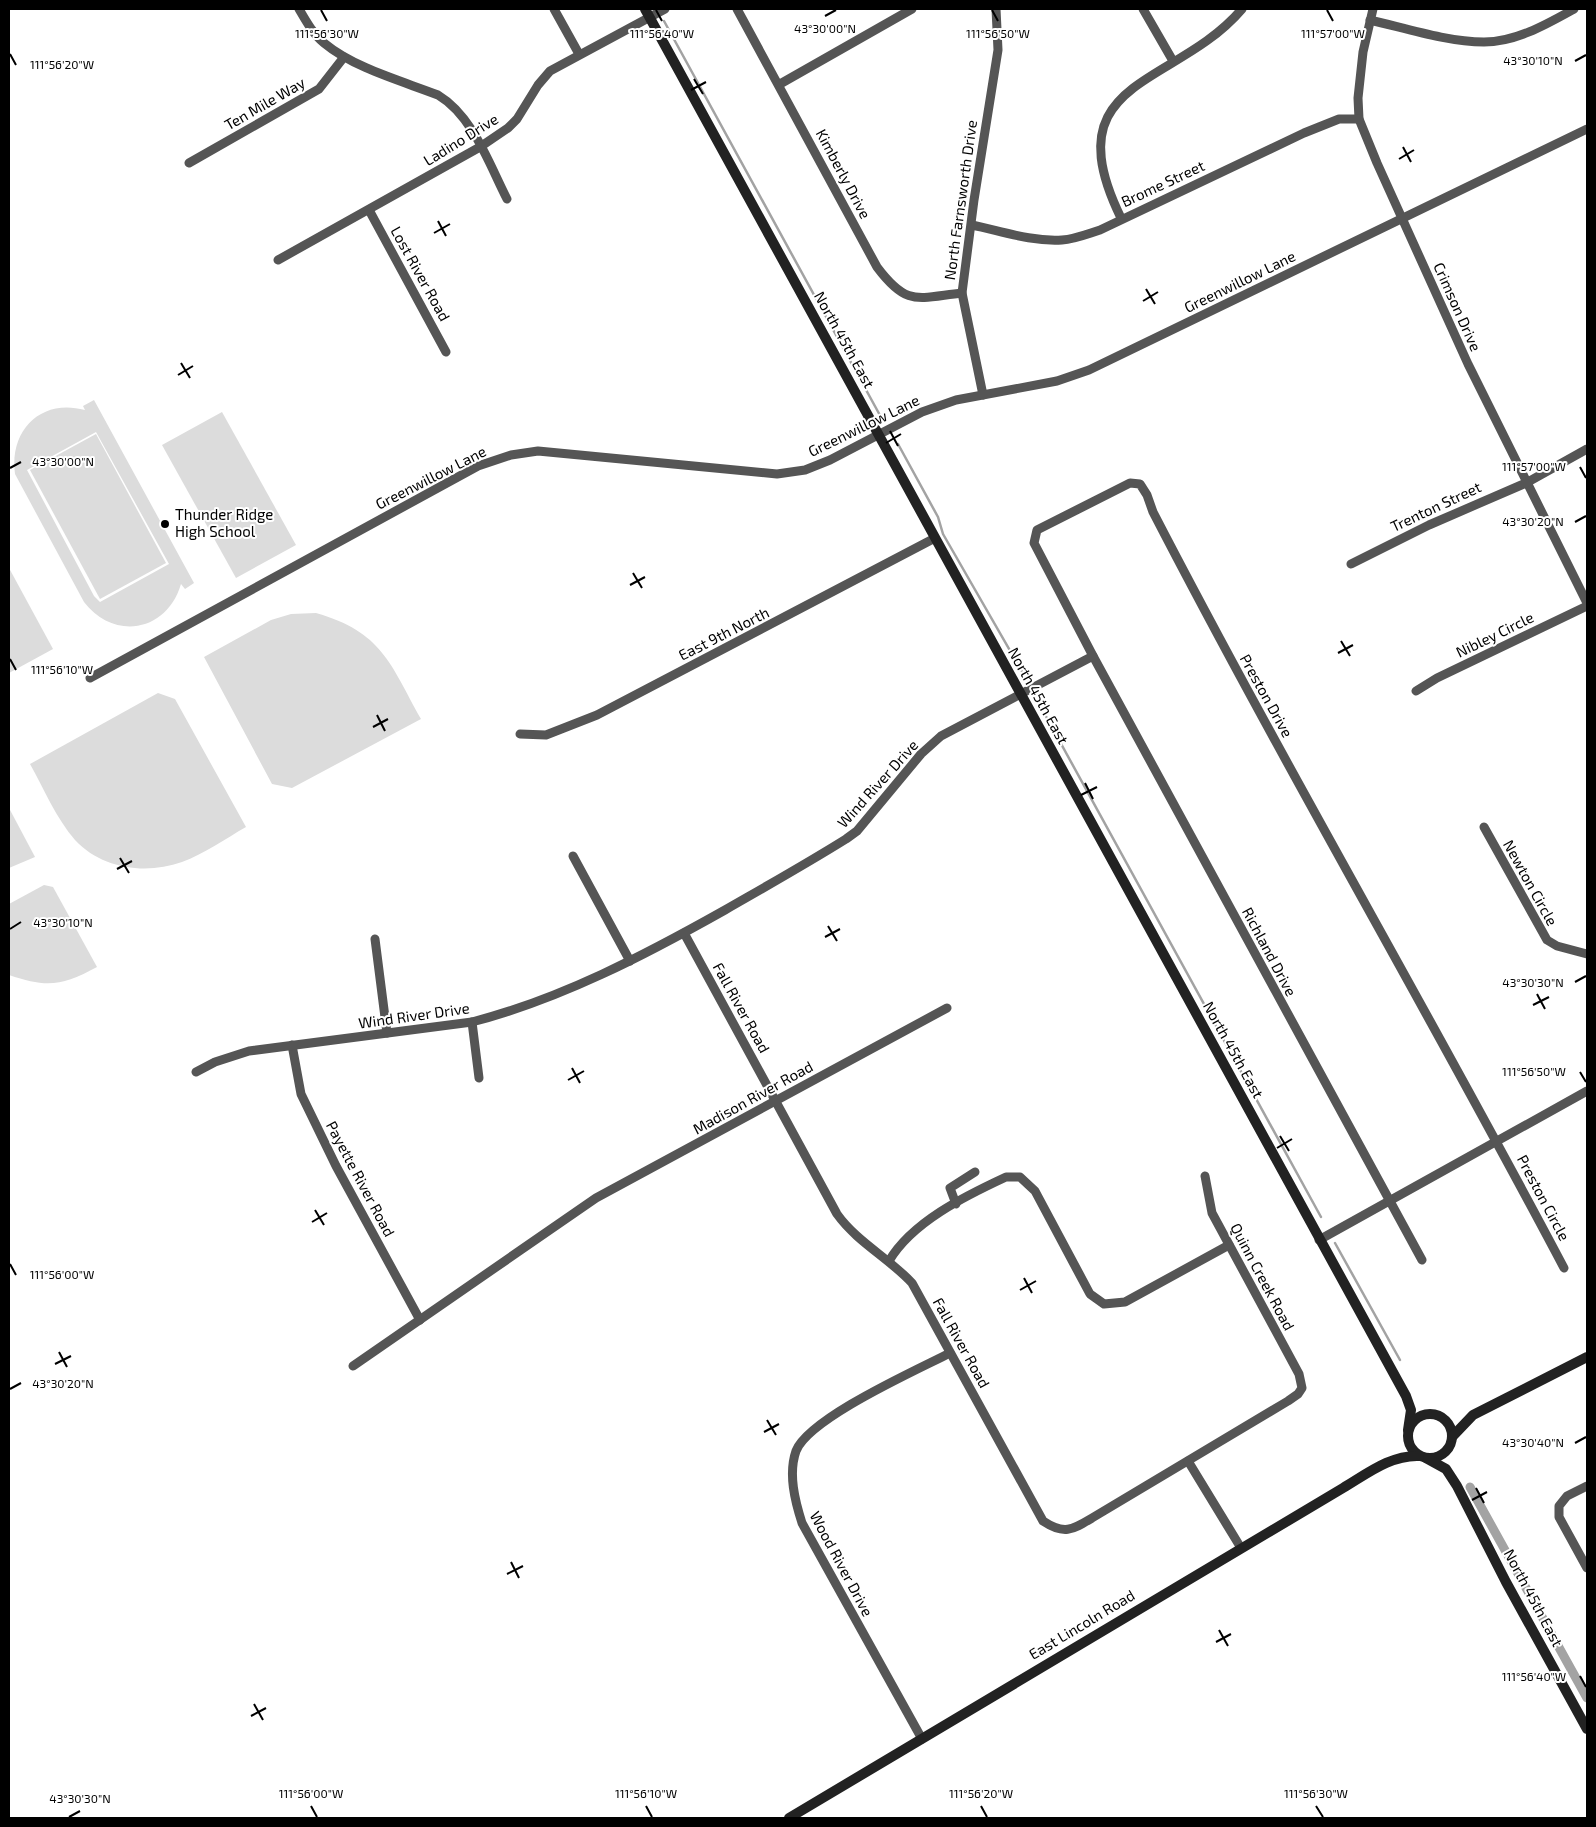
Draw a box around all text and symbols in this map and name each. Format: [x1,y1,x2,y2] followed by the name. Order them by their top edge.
[794,21,856,35] text: 43°30'00"N
[295,26,359,40] text: 111°56'30"W
[630,26,694,40] text: 111°56'40"W
[966,26,1030,40] text: 111°56'50"W
[1301,26,1365,40] text: 111°57'00"W
[1503,53,1563,67] text: 43°30'10"N
[30,57,94,71] text: 111°56'20"W
[221,73,308,133] street label: Ten Mile Way
[420,109,501,169] street label: Ladino Drive
[940,119,980,281] street label: North Farnsworth Drive
[813,126,875,221] street label: Kimberly Drive
[1118,156,1207,210] street label: Brome Street
[387,223,454,324] street label: Lost River Road
[1181,246,1298,316] street label: Greenwillow Lane
[1430,259,1486,354] street label: Crimson Drive
[811,288,879,391] street label: North 45th East
[805,390,922,460] street label: Greenwillow Lane
[372,441,489,513] street label: Greenwillow Lane
[32,454,94,468] text: 43°30'00"N
[1502,459,1566,473] text: 111°57'00"W
[1387,477,1484,535] street label: Trenton Street
[175,505,273,540] place label: Thunder Ridge High School
[1502,514,1564,528] text: 43°30'20"N
[159,518,171,530] marker: Thunder Ridge High School
[675,603,772,664] street label: East 9th North
[1453,608,1536,661] street label: Nibley Circle
[1005,644,1073,747] street label: North 45th East
[1237,651,1297,740] street label: Preston Drive
[31,662,93,676] text: 111°56'10"W
[833,736,921,831] street label: Wind River Drive
[1500,837,1562,929] street label: Newton Circle
[1239,904,1301,999] street label: Richland Drive
[33,915,93,929] text: 43°30'10"N
[710,959,774,1056] street label: Fall River Road
[1502,975,1564,989] text: 43°30'30"N
[357,998,471,1032] street label: Wind River Drive
[1200,998,1268,1101] street label: North 45th East
[689,1057,816,1138] street label: Madison River Road
[1502,1064,1566,1078] text: 111°56'50"W
[323,1118,399,1239] street label: Payette River Road
[1514,1152,1574,1244] street label: Preston Circle
[1226,1220,1299,1334] street label: Quinn Creek Road
[30,1267,94,1281] text: 111°56'00"W
[930,1294,994,1391] street label: Fall River Road
[32,1376,94,1390] text: 43°30'20"N
[1502,1435,1564,1449] text: 43°30'40"N
[807,1508,877,1619] street label: Wood River Drive
[1501,1546,1567,1650] street label: North 45th East
[1025,1585,1138,1663] street label: East Lincoln Road
[1502,1669,1566,1683] text: 111°56'40"W
[279,1786,343,1800] text: 111°56'00"W
[615,1786,677,1800] text: 111°56'10"W
[949,1786,1013,1800] text: 111°56'20"W
[1284,1786,1348,1800] text: 111°56'30"W
[49,1791,111,1805] text: 43°30'30"N

